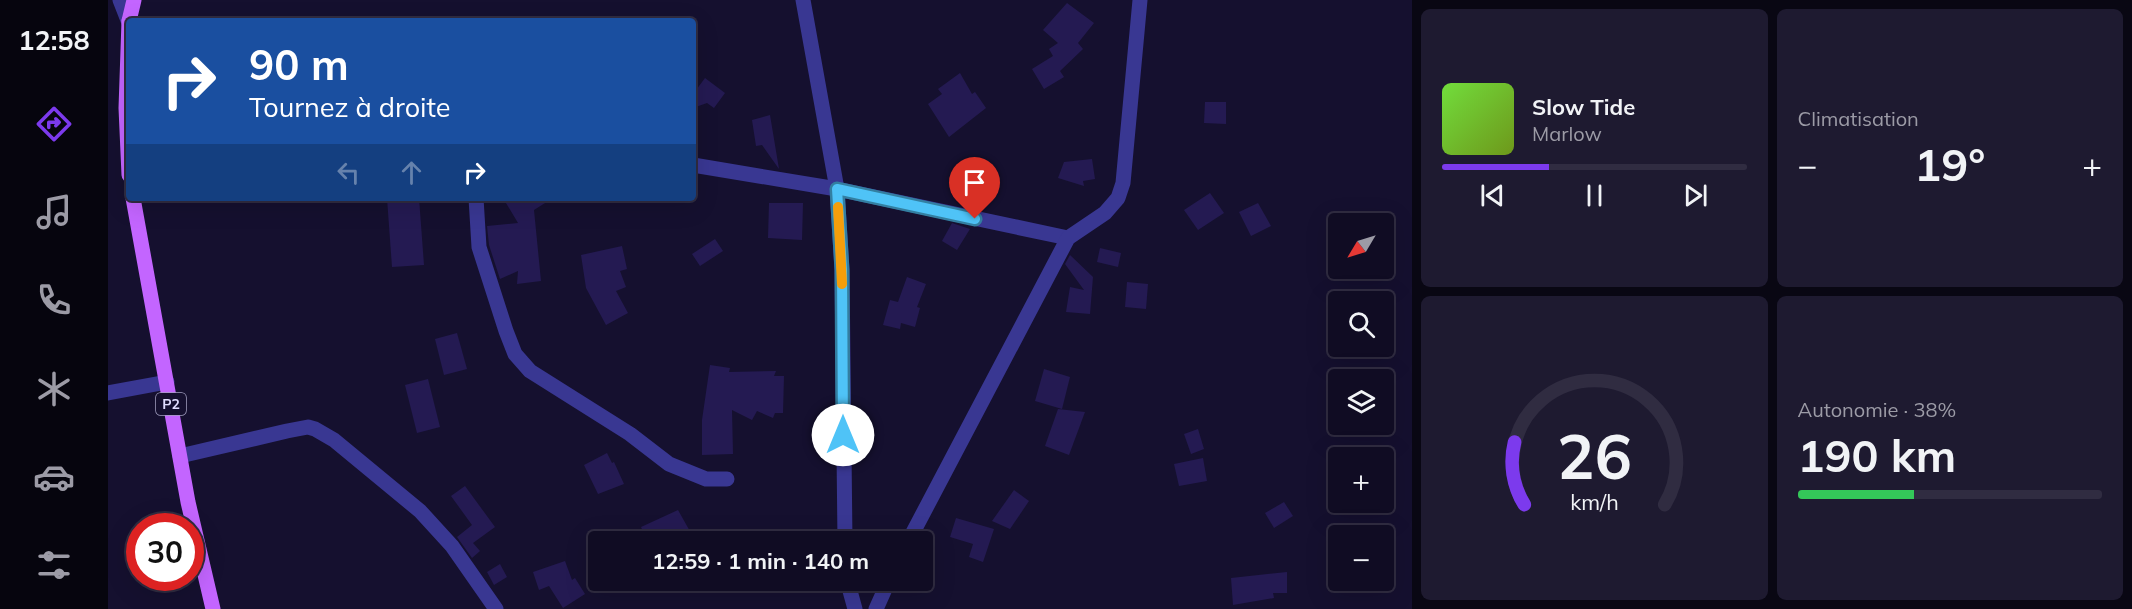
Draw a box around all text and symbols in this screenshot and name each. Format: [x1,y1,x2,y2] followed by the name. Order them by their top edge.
[18,23,90,57] text: 12:58
[249,38,349,91] text: 90 m
[150,42,228,120] icon: right
[249,90,450,124] text: Tournez à droite
[1532,93,1635,121] text: Slow Tide
[33,103,75,145] icon: directions
[1798,106,1919,131] text: Climatisation
[1532,121,1602,146] text: Marlow
[1914,136,1985,192] text: 19°
[1798,144,1817,185] text: −
[2082,144,2102,185] text: +
[332,156,365,189] icon: left
[395,156,428,189] icon: ahead
[458,156,491,189] icon: right
[949,157,1000,219] pin
[958,166,991,199] icon: arrive
[1476,179,1509,212] icon: previous
[1578,179,1611,212] icon: pause
[1679,179,1712,212] icon: next
[33,191,75,233] icon: music
[1328,213,1394,279] north arrow
[1328,213,1394,591] map controls
[33,279,75,321] icon: phone
[1328,291,1394,357] button: search
[33,368,75,410] icon: climate
[1328,369,1394,435] button: layers
[156,393,186,415] road number: P2
[1798,397,1956,422] text: Autonomie · 38%
[811,403,875,467] position arrow
[1557,416,1632,495] text: 26
[1798,427,1956,483] text: 190 km
[1328,447,1394,513] button: +
[33,456,75,498] icon: car
[1570,488,1618,515] text: km/h
[126,513,204,591] speed limit sign: 30
[1328,525,1394,591] button: −
[33,544,75,586] icon: filters
[652,547,869,575] text: 12:59 · 1 min · 140 m

